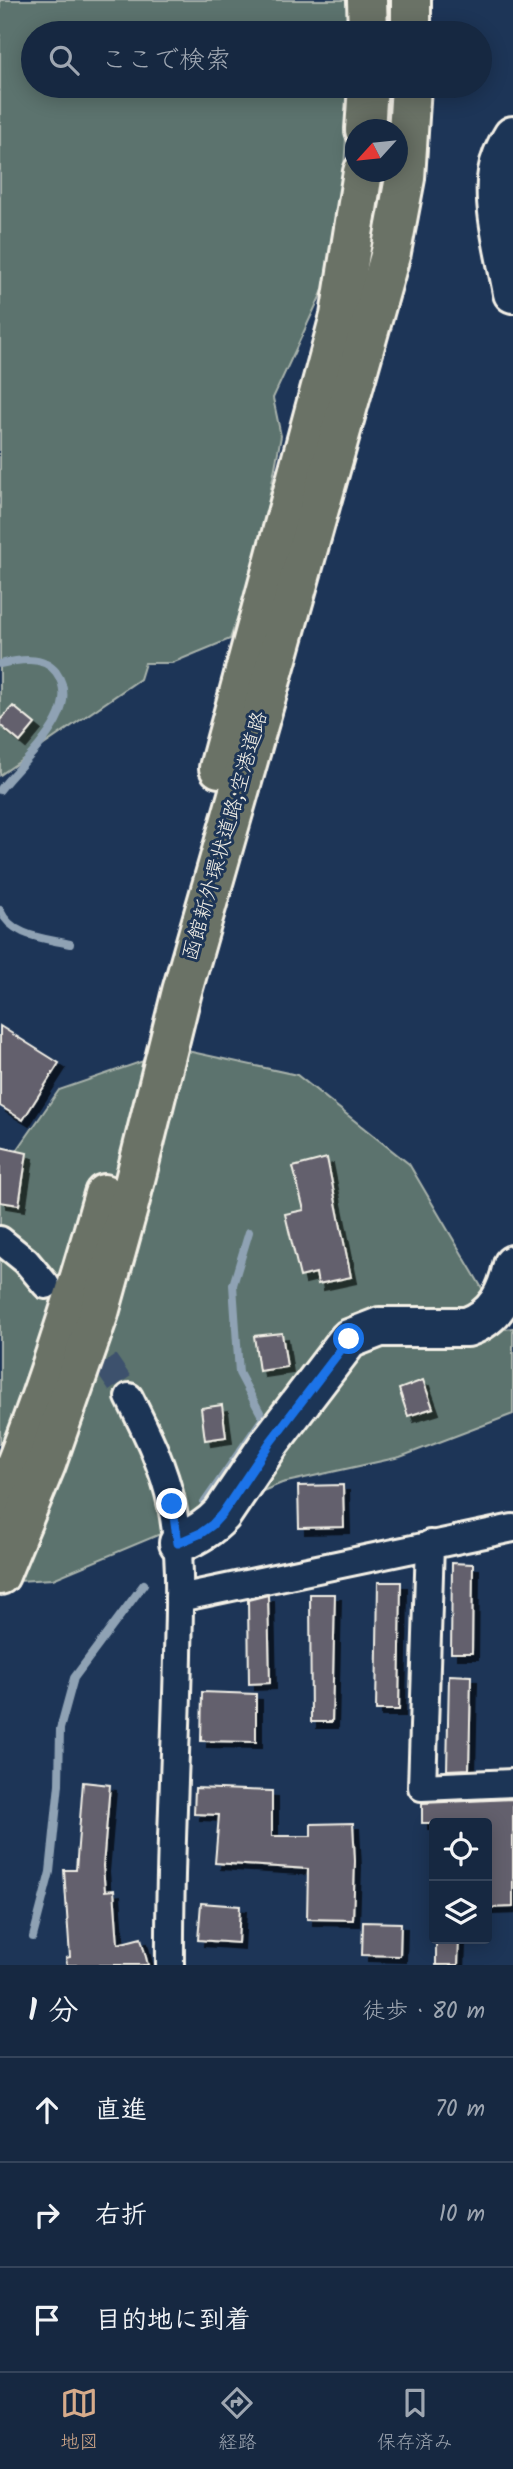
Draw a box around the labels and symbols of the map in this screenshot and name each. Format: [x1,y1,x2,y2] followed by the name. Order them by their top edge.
[345,119,408,182] north arrow
[175,707,277,965] street label: 函館新外環状道路;空港道路
[333,1323,364,1354] route start
[156,1488,187,1519] route end

